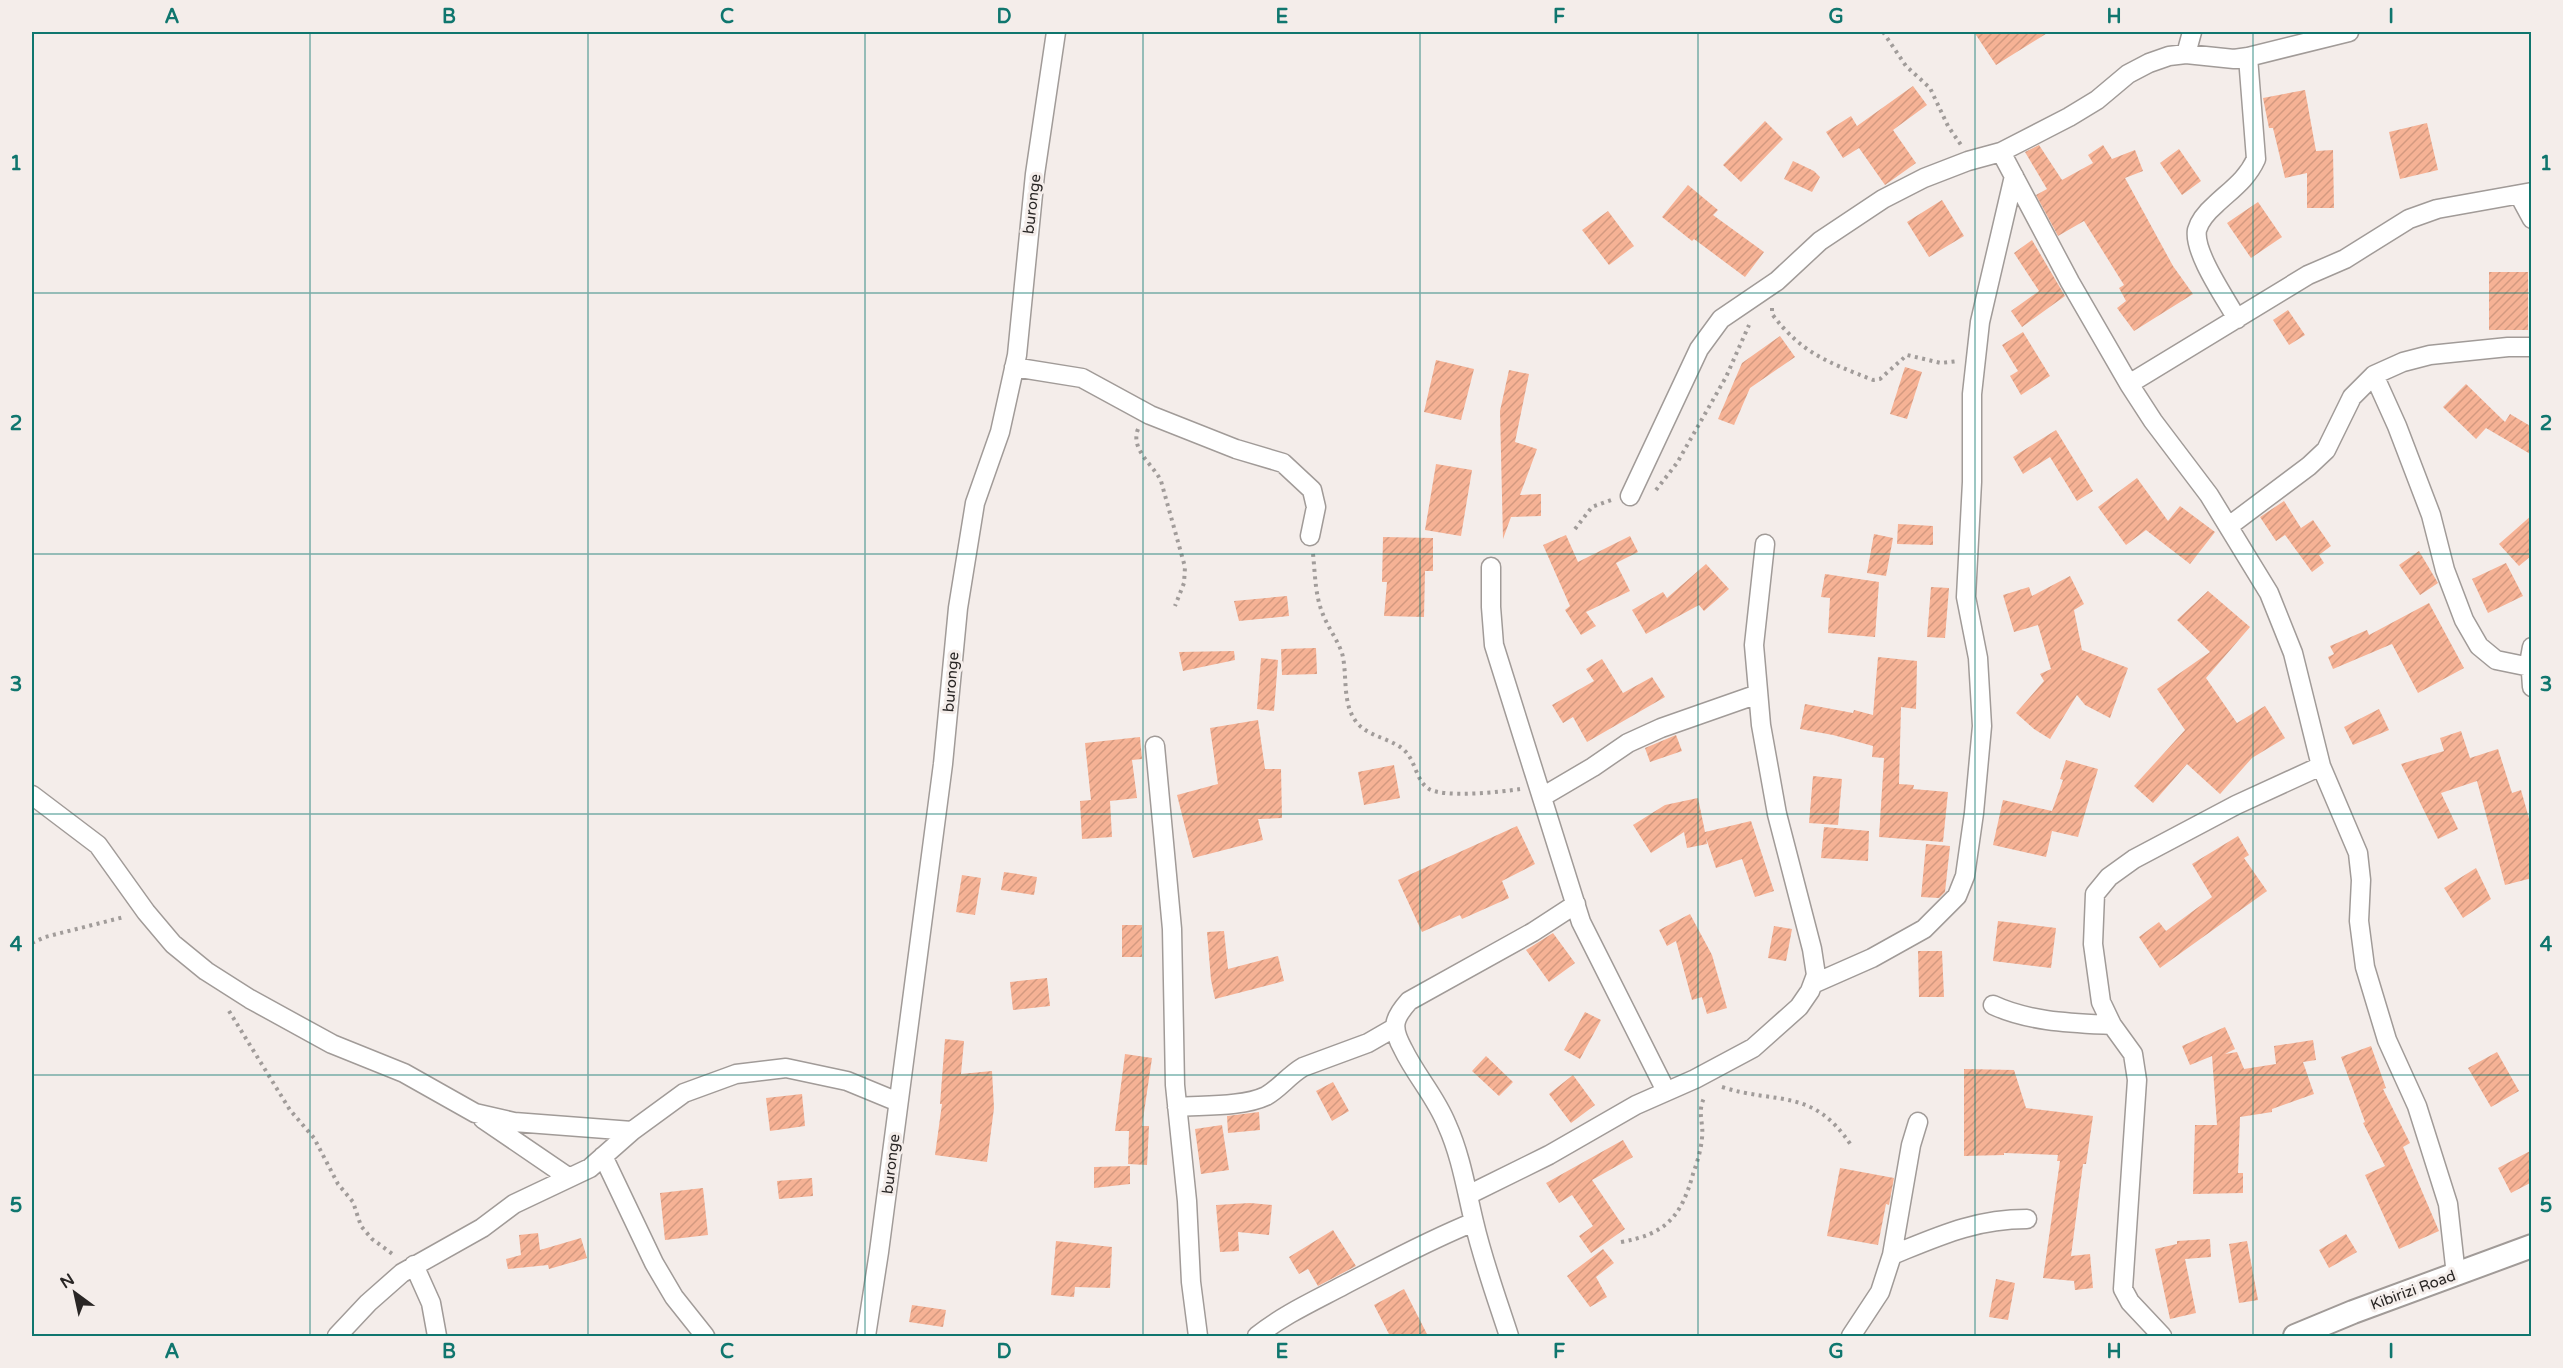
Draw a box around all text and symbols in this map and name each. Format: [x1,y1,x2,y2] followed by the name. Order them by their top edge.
[165,5,180,29] text: A
[442,5,456,29] text: B
[720,5,734,29] text: C
[996,5,1012,29] text: D
[1276,5,1289,29] text: E
[1553,5,1565,29] text: F
[1828,5,1844,29] text: G
[2106,5,2122,29] text: H
[2388,5,2394,29] text: I
[10,152,22,176] text: 1
[2540,152,2552,176] text: 1
[1019,173,1045,235] street label: buronge
[10,412,22,436] text: 2
[2540,412,2552,436] text: 2
[939,651,963,713] street label: buronge
[10,673,22,697] text: 3
[2540,673,2552,697] text: 3
[10,933,23,957] text: 4
[2540,933,2553,957] text: 4
[878,1133,904,1195] street label: buronge
[10,1194,22,1218] text: 5
[2540,1194,2552,1218] text: 5
[45,1263,105,1323] north arrow
[2368,1266,2458,1314] street label: Kibirizi Road
[57,1269,78,1293] text: N
[165,1340,180,1364] text: A
[442,1340,456,1364] text: B
[720,1340,734,1364] text: C
[996,1340,1012,1364] text: D
[1276,1340,1289,1364] text: E
[1553,1340,1565,1364] text: F
[1828,1340,1844,1364] text: G
[2106,1340,2122,1364] text: H
[2388,1340,2394,1364] text: I

